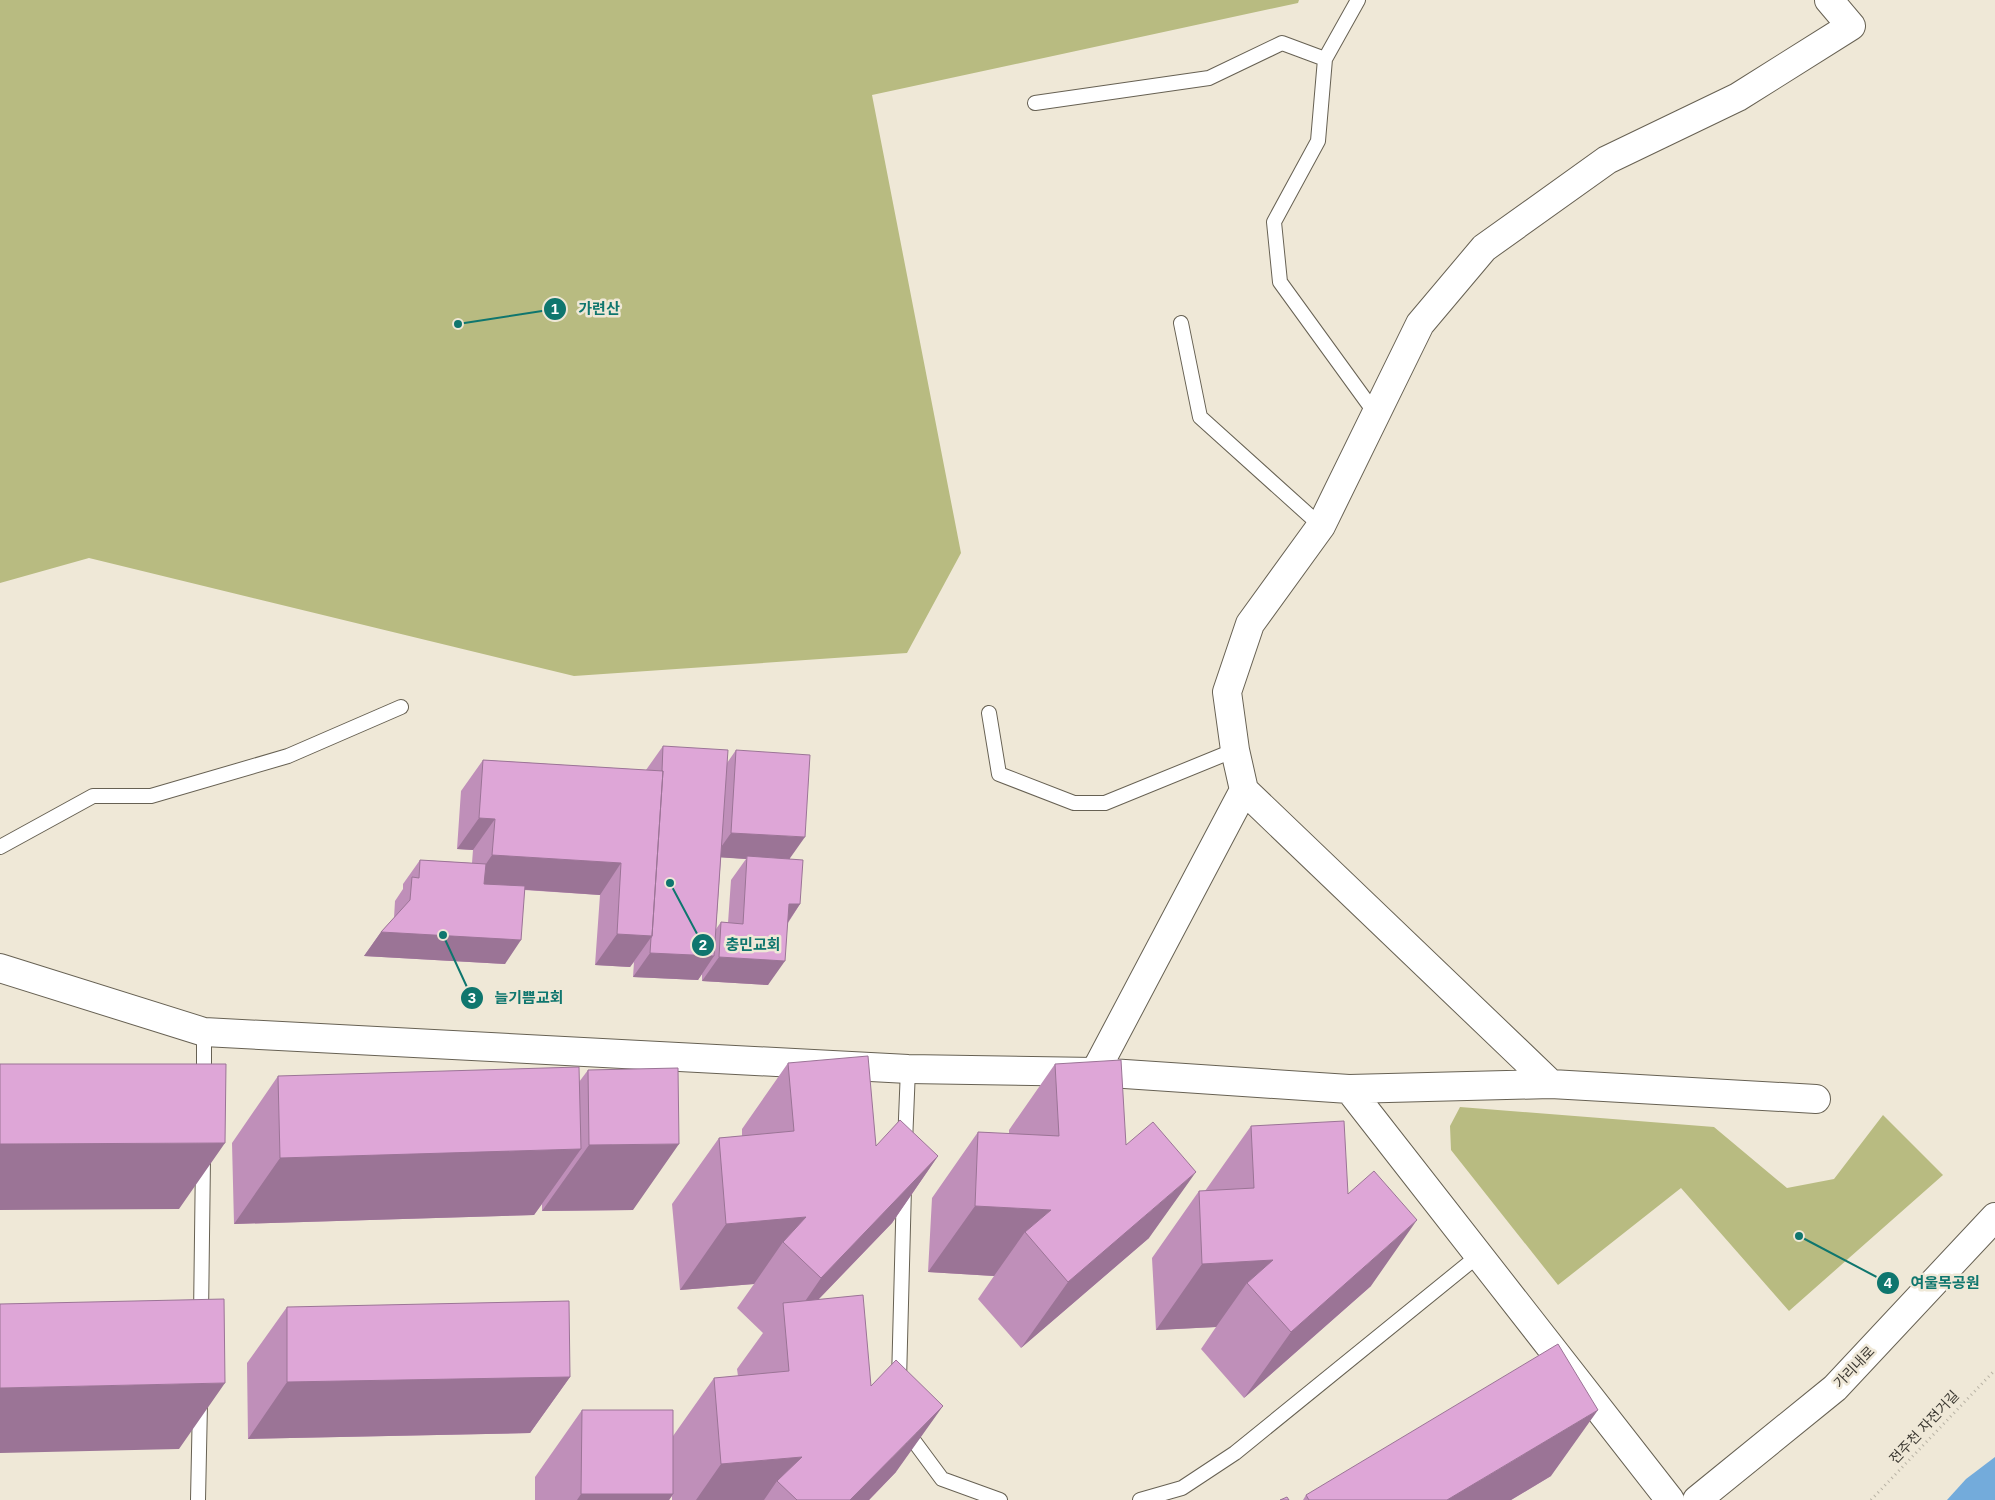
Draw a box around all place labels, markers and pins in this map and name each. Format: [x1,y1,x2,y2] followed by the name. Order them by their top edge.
[543,294,629,324] callout: 가련산
[690,930,790,960] callout: 충민교회
[459,983,573,1013] callout: 늘기쁨교회
[1876,1268,1990,1298] callout: 여울목공원

